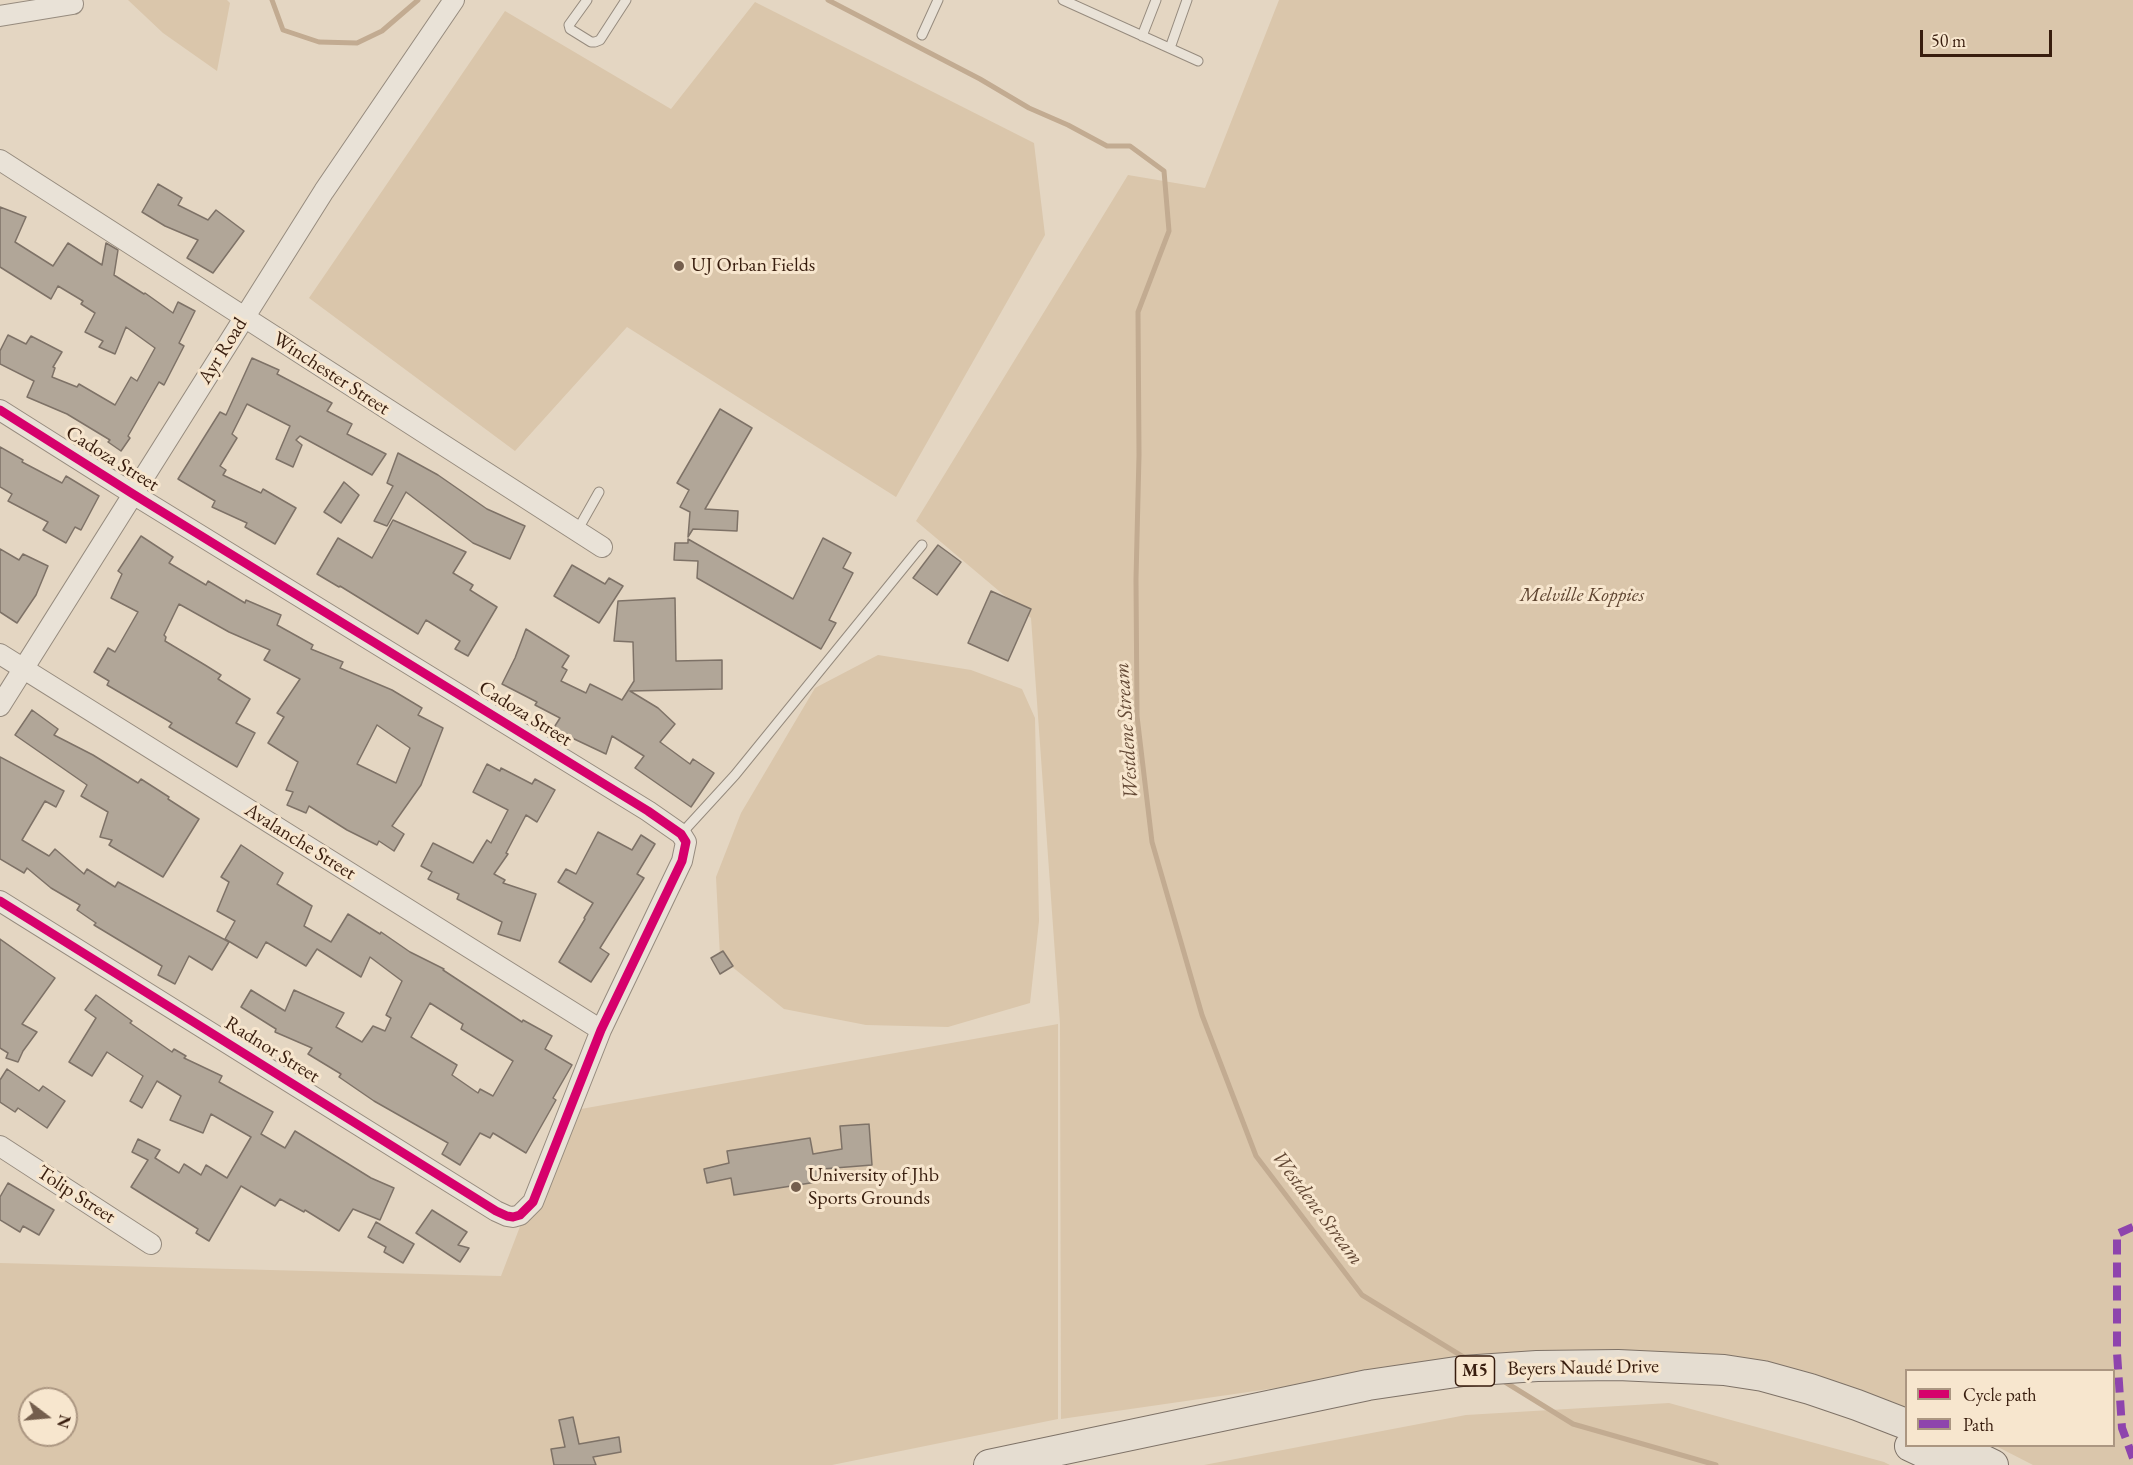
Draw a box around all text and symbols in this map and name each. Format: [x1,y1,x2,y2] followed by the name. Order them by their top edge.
[1923,18,2055,56] scale bar
[1931,29,1966,52] text: 50 m
[691,254,815,278] place label: UJ Orban Fields
[672,259,686,273] marker: UJ Orban Fields
[193,313,253,389] street label: Ayr Road
[268,327,394,421] street label: Winchester Street
[61,421,163,497] street label: Cadoza Street
[1520,584,1644,608] park label: Melville Koppies
[1110,662,1144,800] water label: Westdene Stream
[474,676,576,752] street label: Cadoza Street
[240,798,360,886] street label: Avalanche Street
[220,1011,324,1089] street label: Radnor Street
[1266,1146,1368,1270] water label: Westdene Stream
[32,1161,120,1229] street label: Tolip Street
[808,1164,939,1211] place label: University of Jhb Sports Grounds
[789,1180,803,1194] marker: University of Jhb Sports Grounds
[1507,1355,1659,1381] street label: Beyers Naudé Drive
[1456,1356,1494,1386] road number: M5
[1905,1369,2115,1447] legend
[1963,1383,2037,1406] text: Cycle path
[18,1387,78,1447] north arrow
[52,1412,76,1431] text: N
[1963,1413,1994,1436] text: Path

